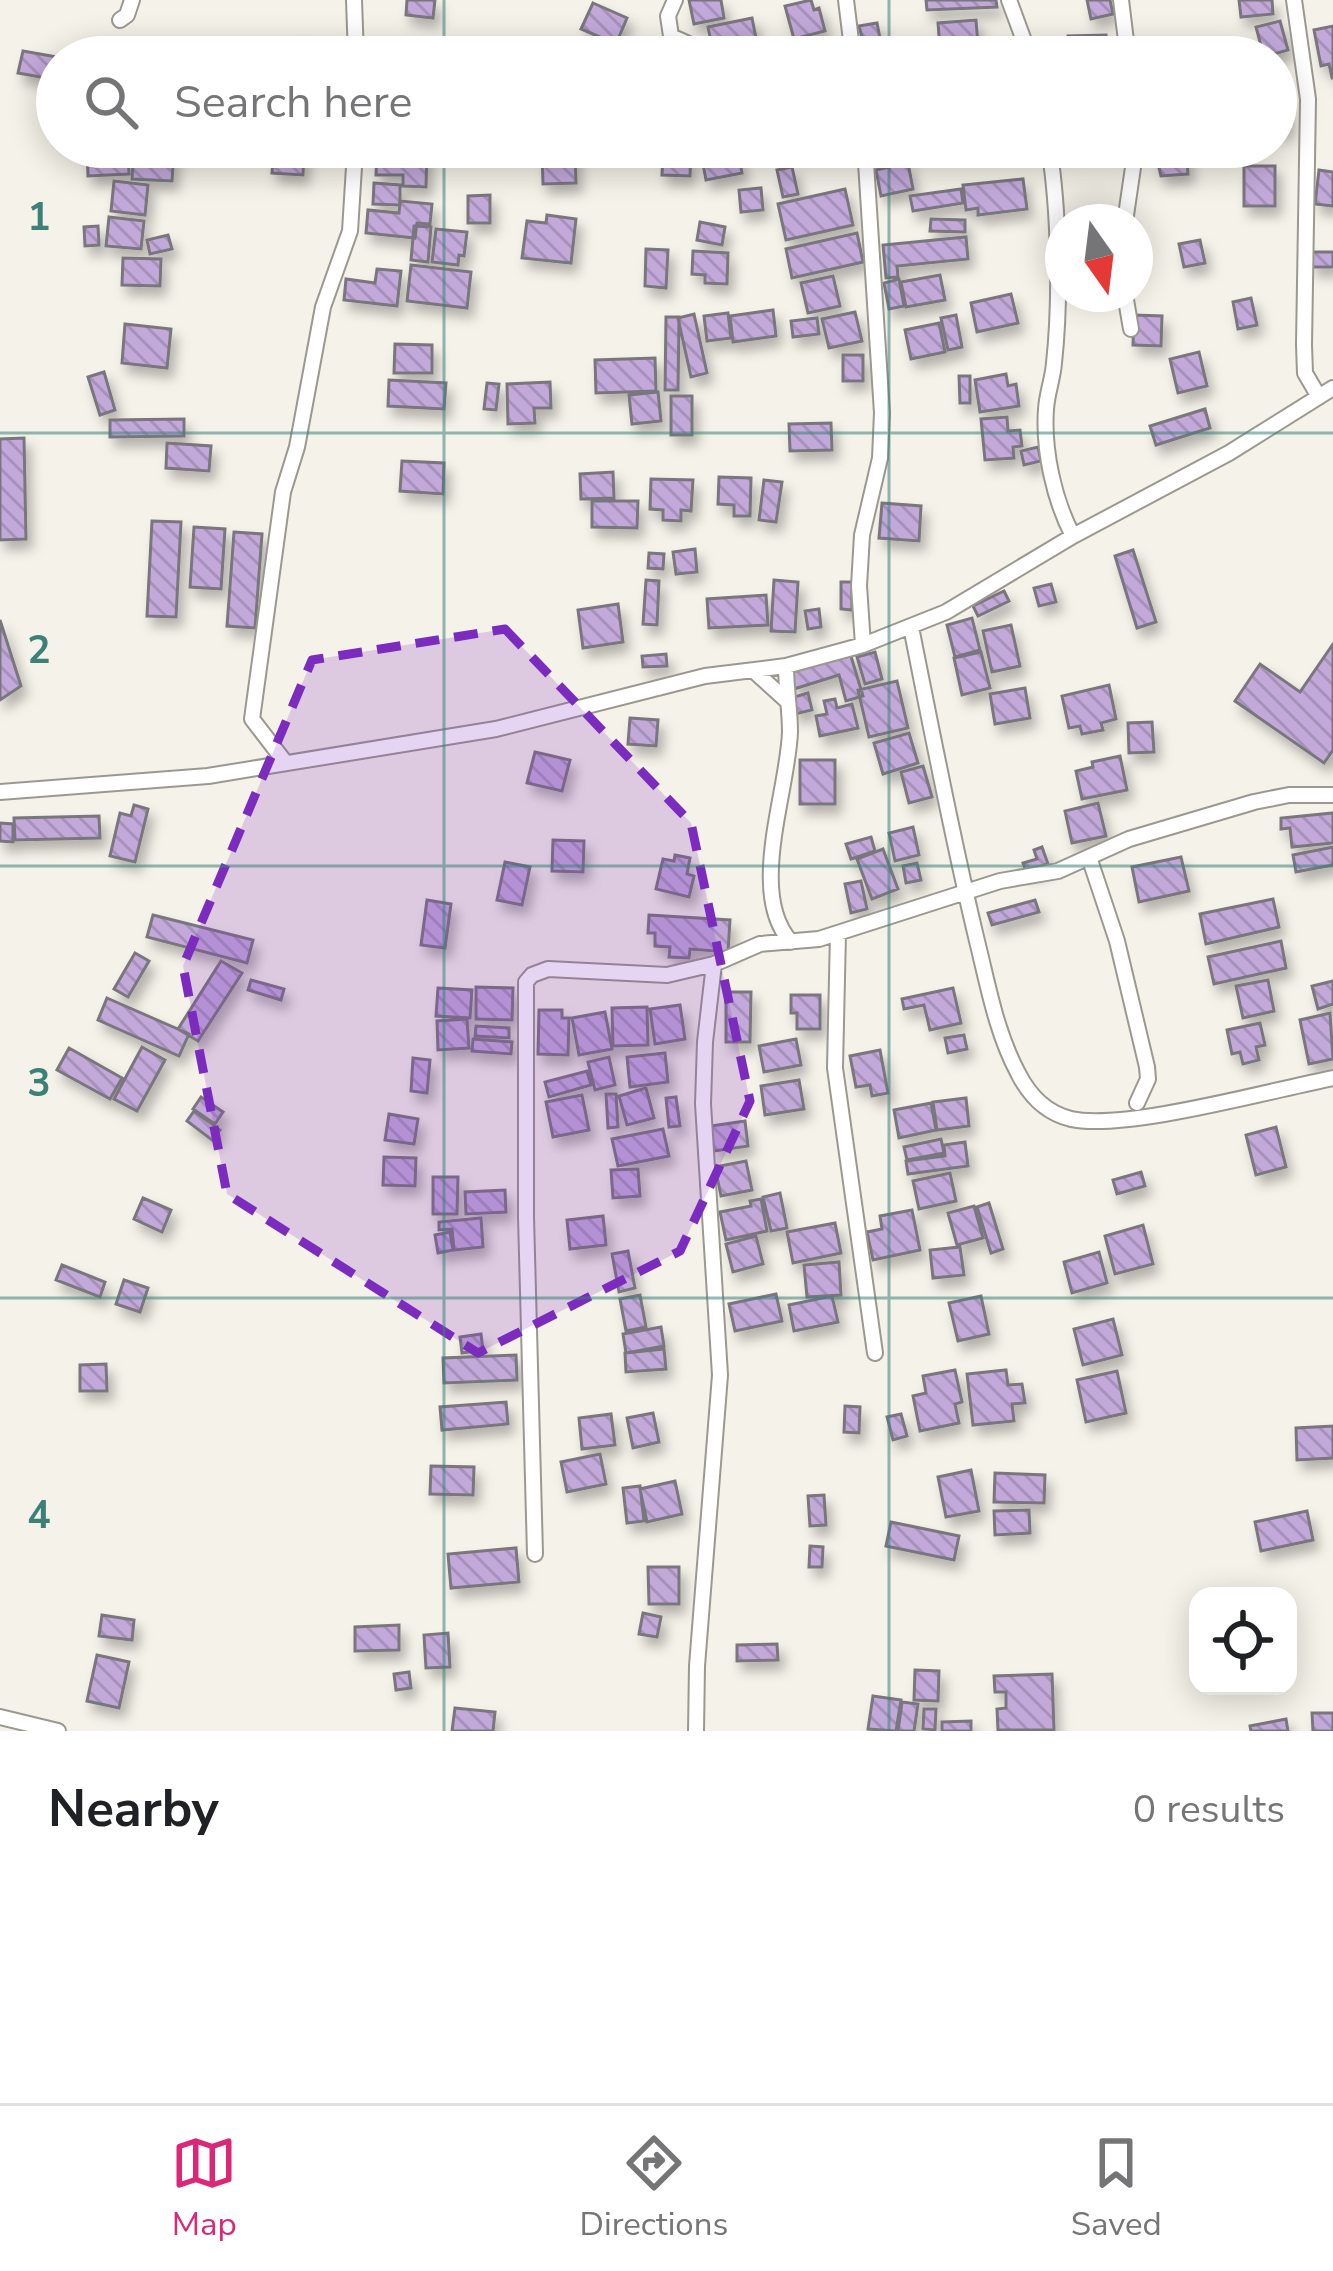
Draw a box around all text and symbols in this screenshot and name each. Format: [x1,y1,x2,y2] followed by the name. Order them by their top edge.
[36,36,1297,168] search box
[78,69,144,135] icon: search
[174,72,413,133] text: Search here
[27,191,51,244] text: 1
[1045,204,1153,312] north arrow
[27,624,51,677] text: 2
[27,1057,51,1110] text: 3
[27,1489,51,1542] text: 4
[1189,1587,1297,1695] map controls
[1189,1587,1297,1695] button: locate
[48,1774,219,1844] text: Nearby
[1133,1783,1285,1836] text: 0 results
[171,2130,237,2247] tab: Map
[580,2130,728,2247] tab: Directions
[1071,2130,1162,2247] tab: Saved

